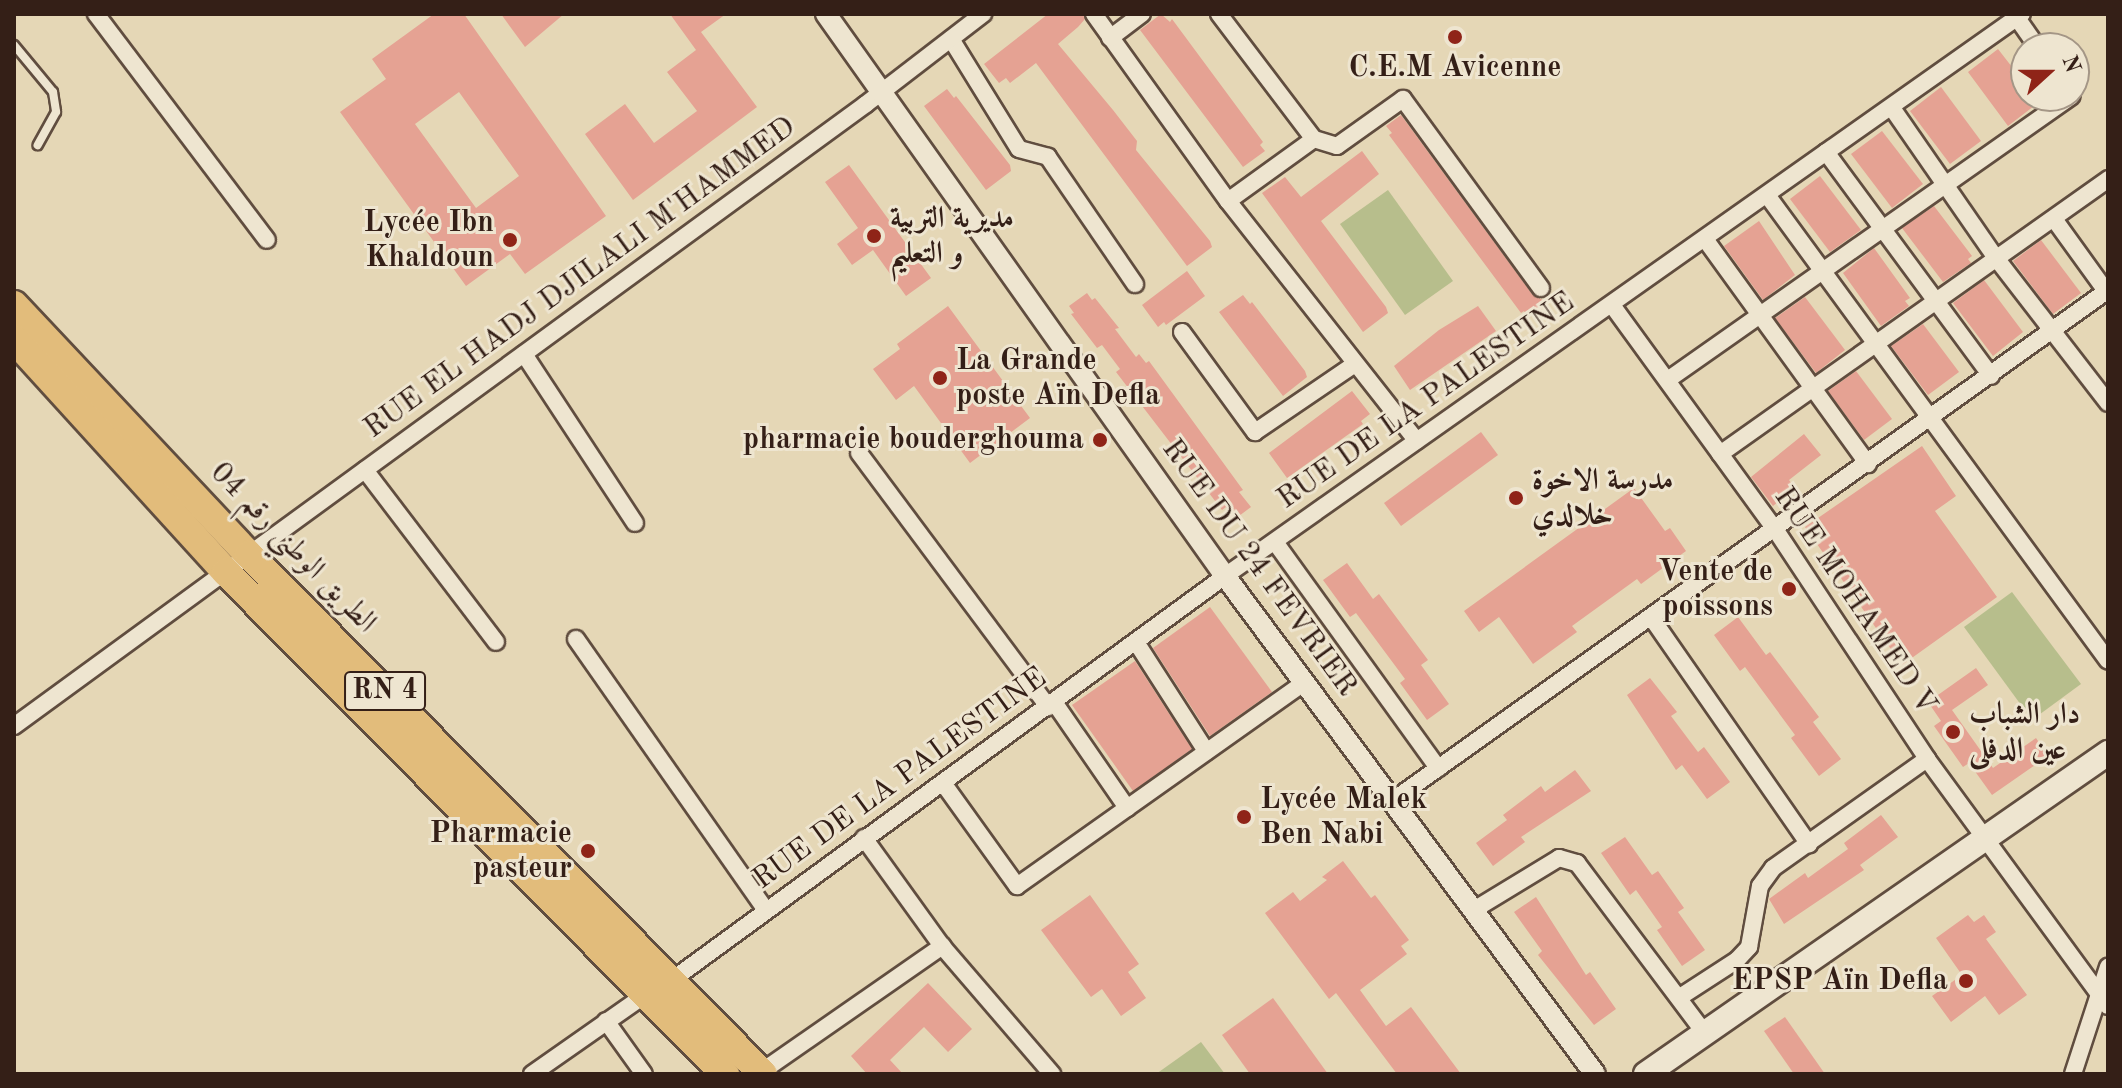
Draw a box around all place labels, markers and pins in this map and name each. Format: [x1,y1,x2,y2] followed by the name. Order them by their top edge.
[1446,28,1464,46] marker: C.E.M Avicenne
[1349,50,1561,86] place label: C.E.M Avicenne
[890,201,1014,272] place label: مديرية التربية و التعليم
[363,205,494,276] place label: Lycée Ibn Khaldoun
[865,227,883,245] marker: مديرية التربية و التعليم
[501,231,519,249] marker: Lycée Ibn Khaldoun
[956,343,1160,414] place label: La Grande poste Aïn Defla
[931,369,949,387] marker: La Grande poste Aïn Defla
[743,422,1084,458] place label: pharmacie bouderghouma
[1091,431,1109,449] marker: pharmacie bouderghouma
[1532,463,1673,534] place label: مدرسة الاخوة خلالدي
[1507,489,1525,507] marker: مدرسة الاخوة خلالدي
[1658,554,1773,624] place label: Vente de poissons
[1780,580,1798,598] marker: Vente de poissons
[1969,697,2080,768] place label: دار الشباب عين الدفلى
[1944,723,1962,741] marker: دار الشباب عين الدفلى
[1260,782,1427,852] place label: Lycée Malek Ben Nabi
[1235,808,1253,826] marker: Lycée Malek Ben Nabi
[430,816,572,886] place label: Pharmacie pasteur
[579,842,597,860] marker: Pharmacie pasteur
[1732,963,1948,999] place label: EPSP Aïn Defla
[1955,970,1977,992] marker: EPSP Aïn Defla

